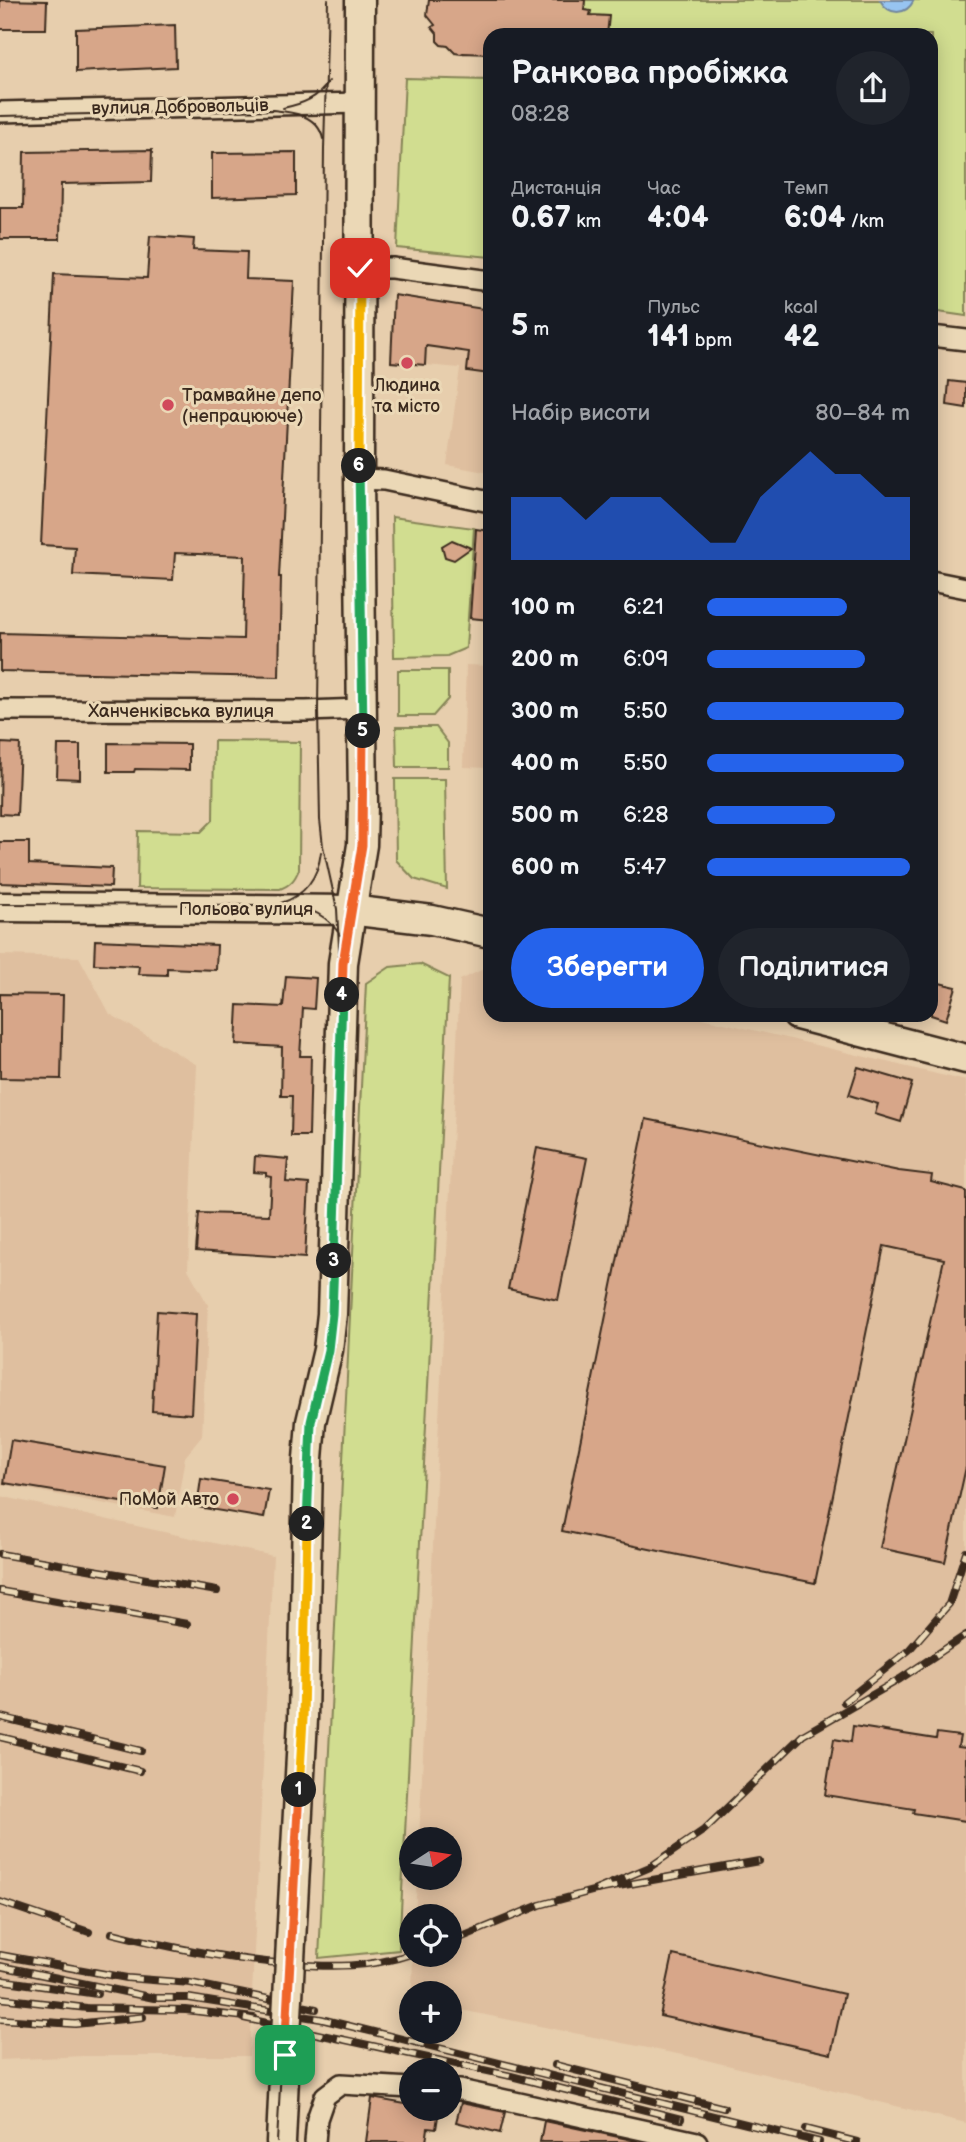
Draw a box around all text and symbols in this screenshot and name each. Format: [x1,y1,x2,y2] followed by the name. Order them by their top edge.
[836,51,910,125] button: share
[511,54,788,93] text: Ранкова пробіжка
[91,95,269,119] street label: вулиця Добровольців
[511,100,570,128] text: 08:28
[511,177,601,200] text: Дистанція
[647,177,681,200] text: Час
[784,177,829,200] text: Темп
[511,200,571,236] text: 0.67
[647,200,709,236] text: 4:04
[784,200,845,236] text: 6:04
[571,210,601,233] text: km
[845,210,884,233] text: /km
[330,238,390,298] pin
[341,249,379,287] icon: check
[647,296,700,319] text: Пульс
[784,296,818,319] text: kcal
[511,308,528,344] text: 5
[528,318,549,341] text: m
[647,319,690,355] text: 141
[784,319,819,355] text: 42
[690,329,732,352] text: bpm
[399,355,415,371] marker: Людина та місто
[373,375,440,417] place label: Людина та місто
[182,385,321,427] place label: Трамвайне депо (непрацююче)
[160,397,176,413] marker: Трамвайне депо (непрацююче)
[511,399,650,427] text: Набір висоти
[815,399,910,427] text: 80–84 m
[342,448,376,484] pin: 6
[353,454,364,477] text: 6
[511,593,575,621] text: 100 m
[623,593,664,621] text: 6:21
[511,645,579,673] text: 200 m
[623,645,669,673] text: 6:09
[511,697,579,725] text: 300 m
[623,697,668,725] text: 5:50
[88,701,274,722] street label: Ханченківська вулиця
[346,714,380,748] pin: 5
[357,719,368,742] text: 5
[511,749,579,777] text: 400 m
[623,749,668,777] text: 5:50
[511,801,579,829] text: 500 m
[623,801,669,829] text: 6:28
[511,853,579,881] text: 600 m
[623,853,666,881] text: 5:47
[179,899,313,920] street label: Польова вулиця
[511,928,704,1008] button: Зберегти
[718,928,910,1008] button: Поділитися
[324,978,360,1012] pin: 4
[336,983,347,1006] text: 4
[316,1244,352,1278] pin: 3
[328,1249,339,1272] text: 3
[119,1489,219,1510] place label: ПоМой Авто
[225,1491,241,1507] marker: ПоМой Авто
[290,1506,324,1542] pin: 2
[301,1512,312,1535] text: 2
[282,1772,316,1808] pin: 1
[295,1778,303,1801] text: 1
[399,1827,462,1890] north arrow
[399,1827,462,2121] map controls
[399,1904,462,1967] button: locate
[399,1981,462,2044] button: +
[255,2025,315,2085] pin
[266,2036,304,2074] icon: arrive
[399,2058,462,2121] button: −

